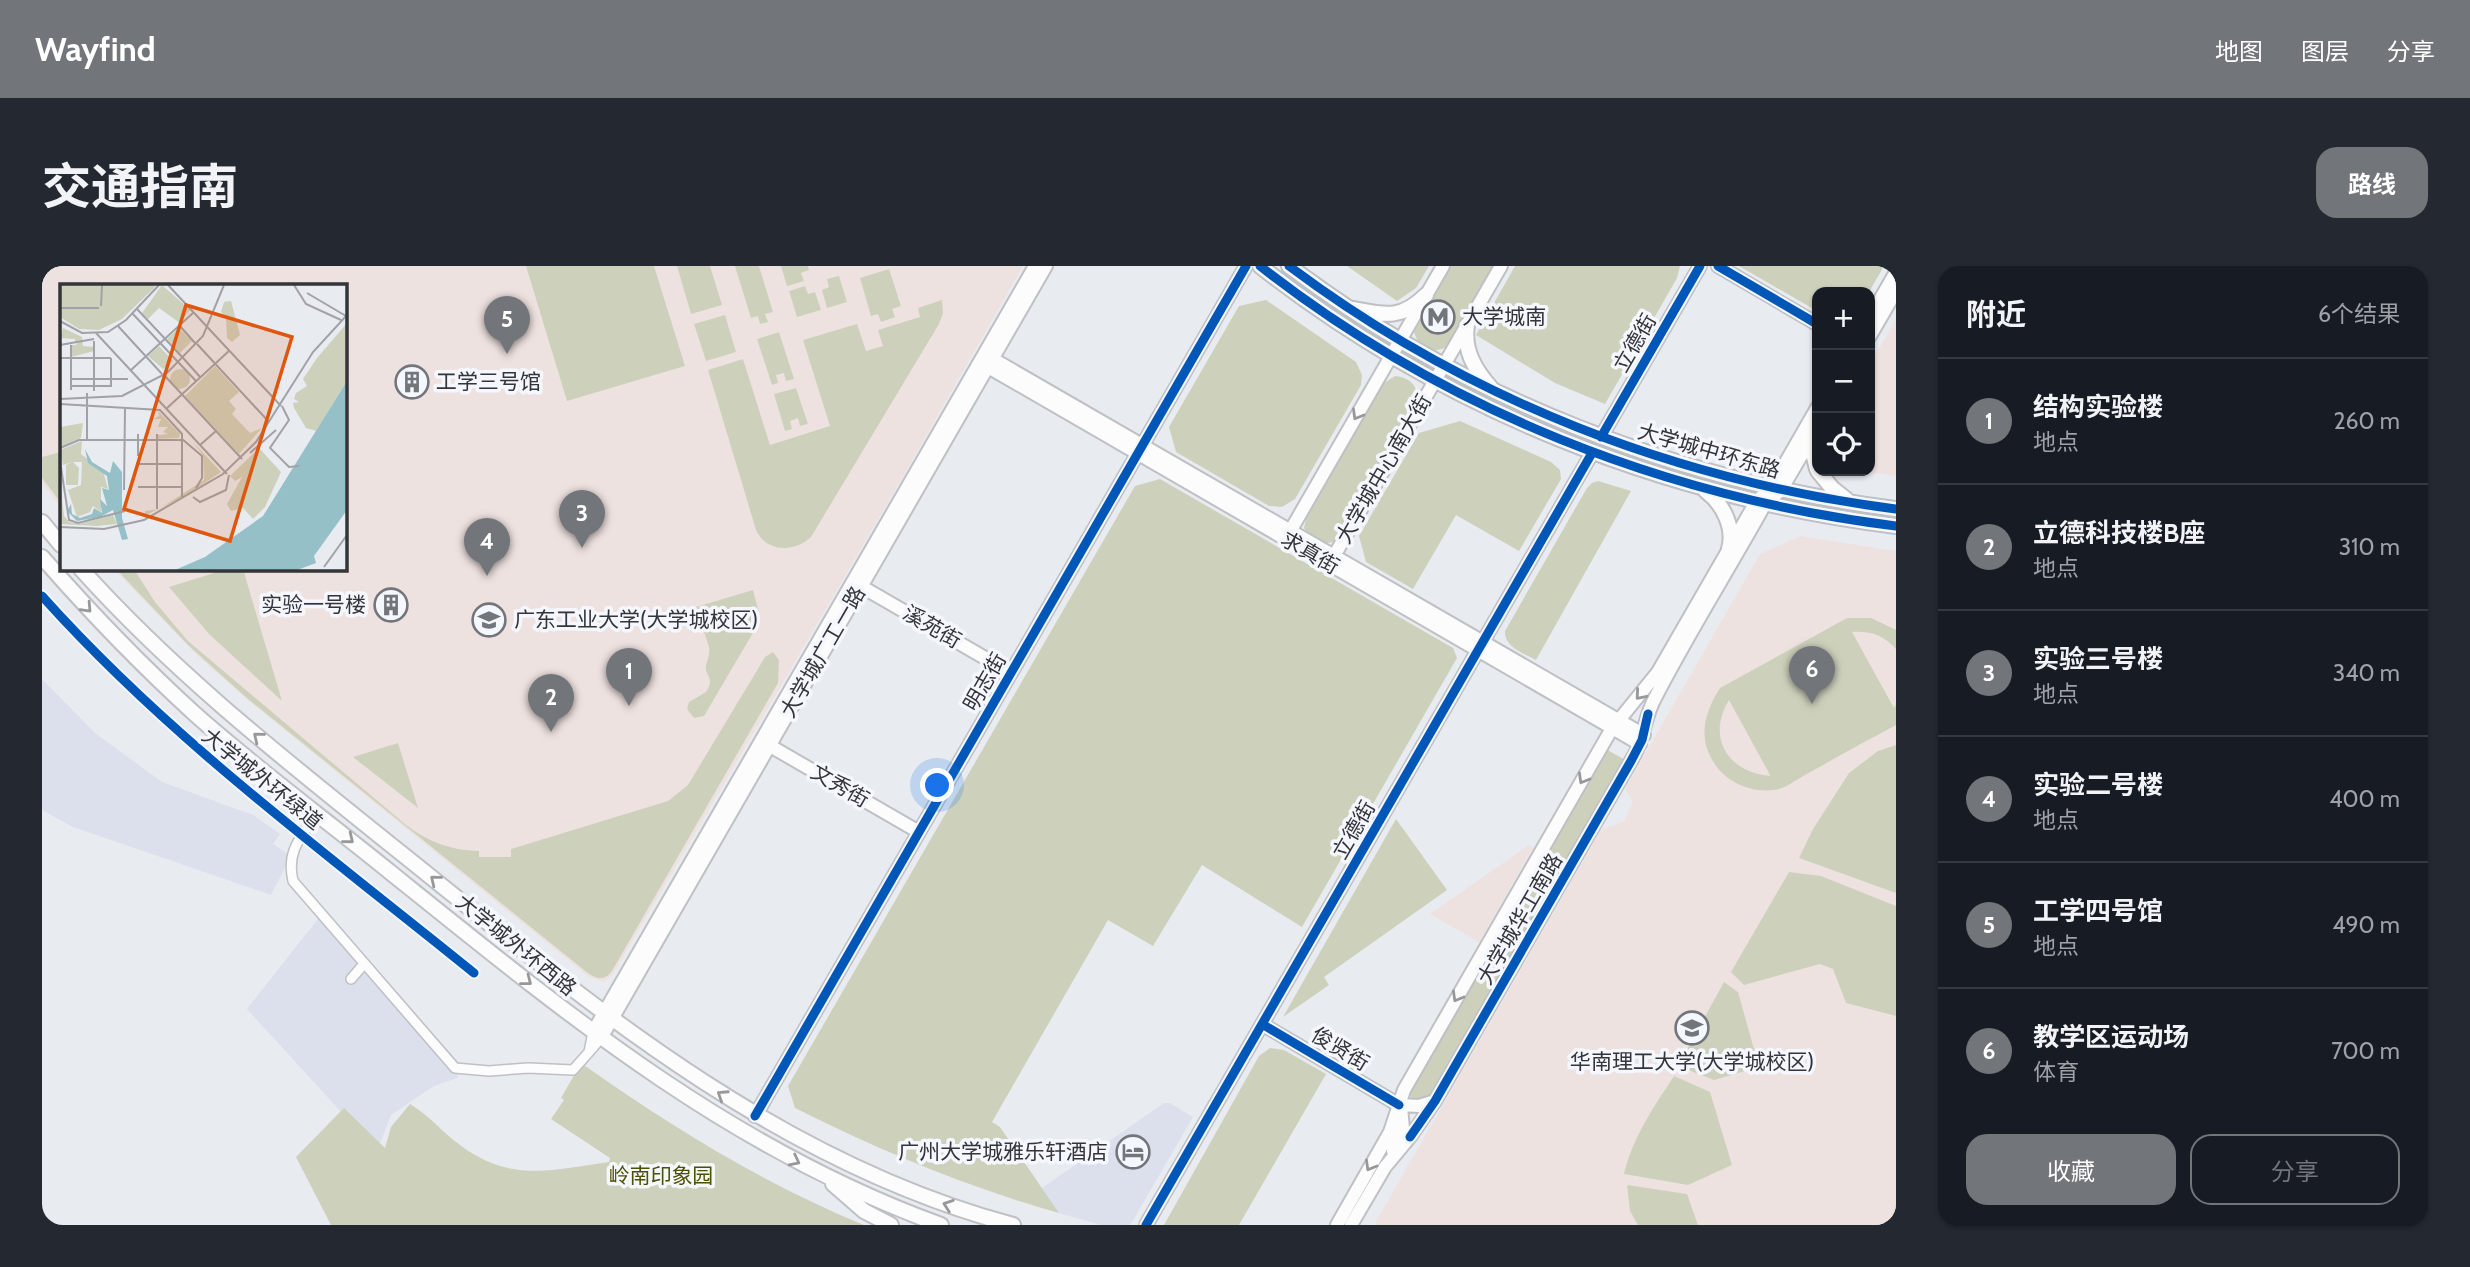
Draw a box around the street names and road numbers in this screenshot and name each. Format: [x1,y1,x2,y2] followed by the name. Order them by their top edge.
[1608,309,1661,376] street label: 立德街
[1331,390,1436,548] street label: 大学城中心南大街
[1635,418,1783,483] street label: 大学城中环东路
[1277,526,1344,579] street label: 求真街
[775,582,870,722] street label: 大学城广工一路
[899,600,966,653] street label: 溪苑街
[958,648,1011,715] street label: 明志街
[197,723,327,835] street label: 大学城外环绿道
[807,759,874,812] street label: 文秀街
[1327,796,1380,863] street label: 立德街
[1472,849,1567,989] street label: 大学城华工南路
[451,889,581,1001] street label: 大学城外环西路
[1307,1022,1374,1076] street label: 俊贤街

